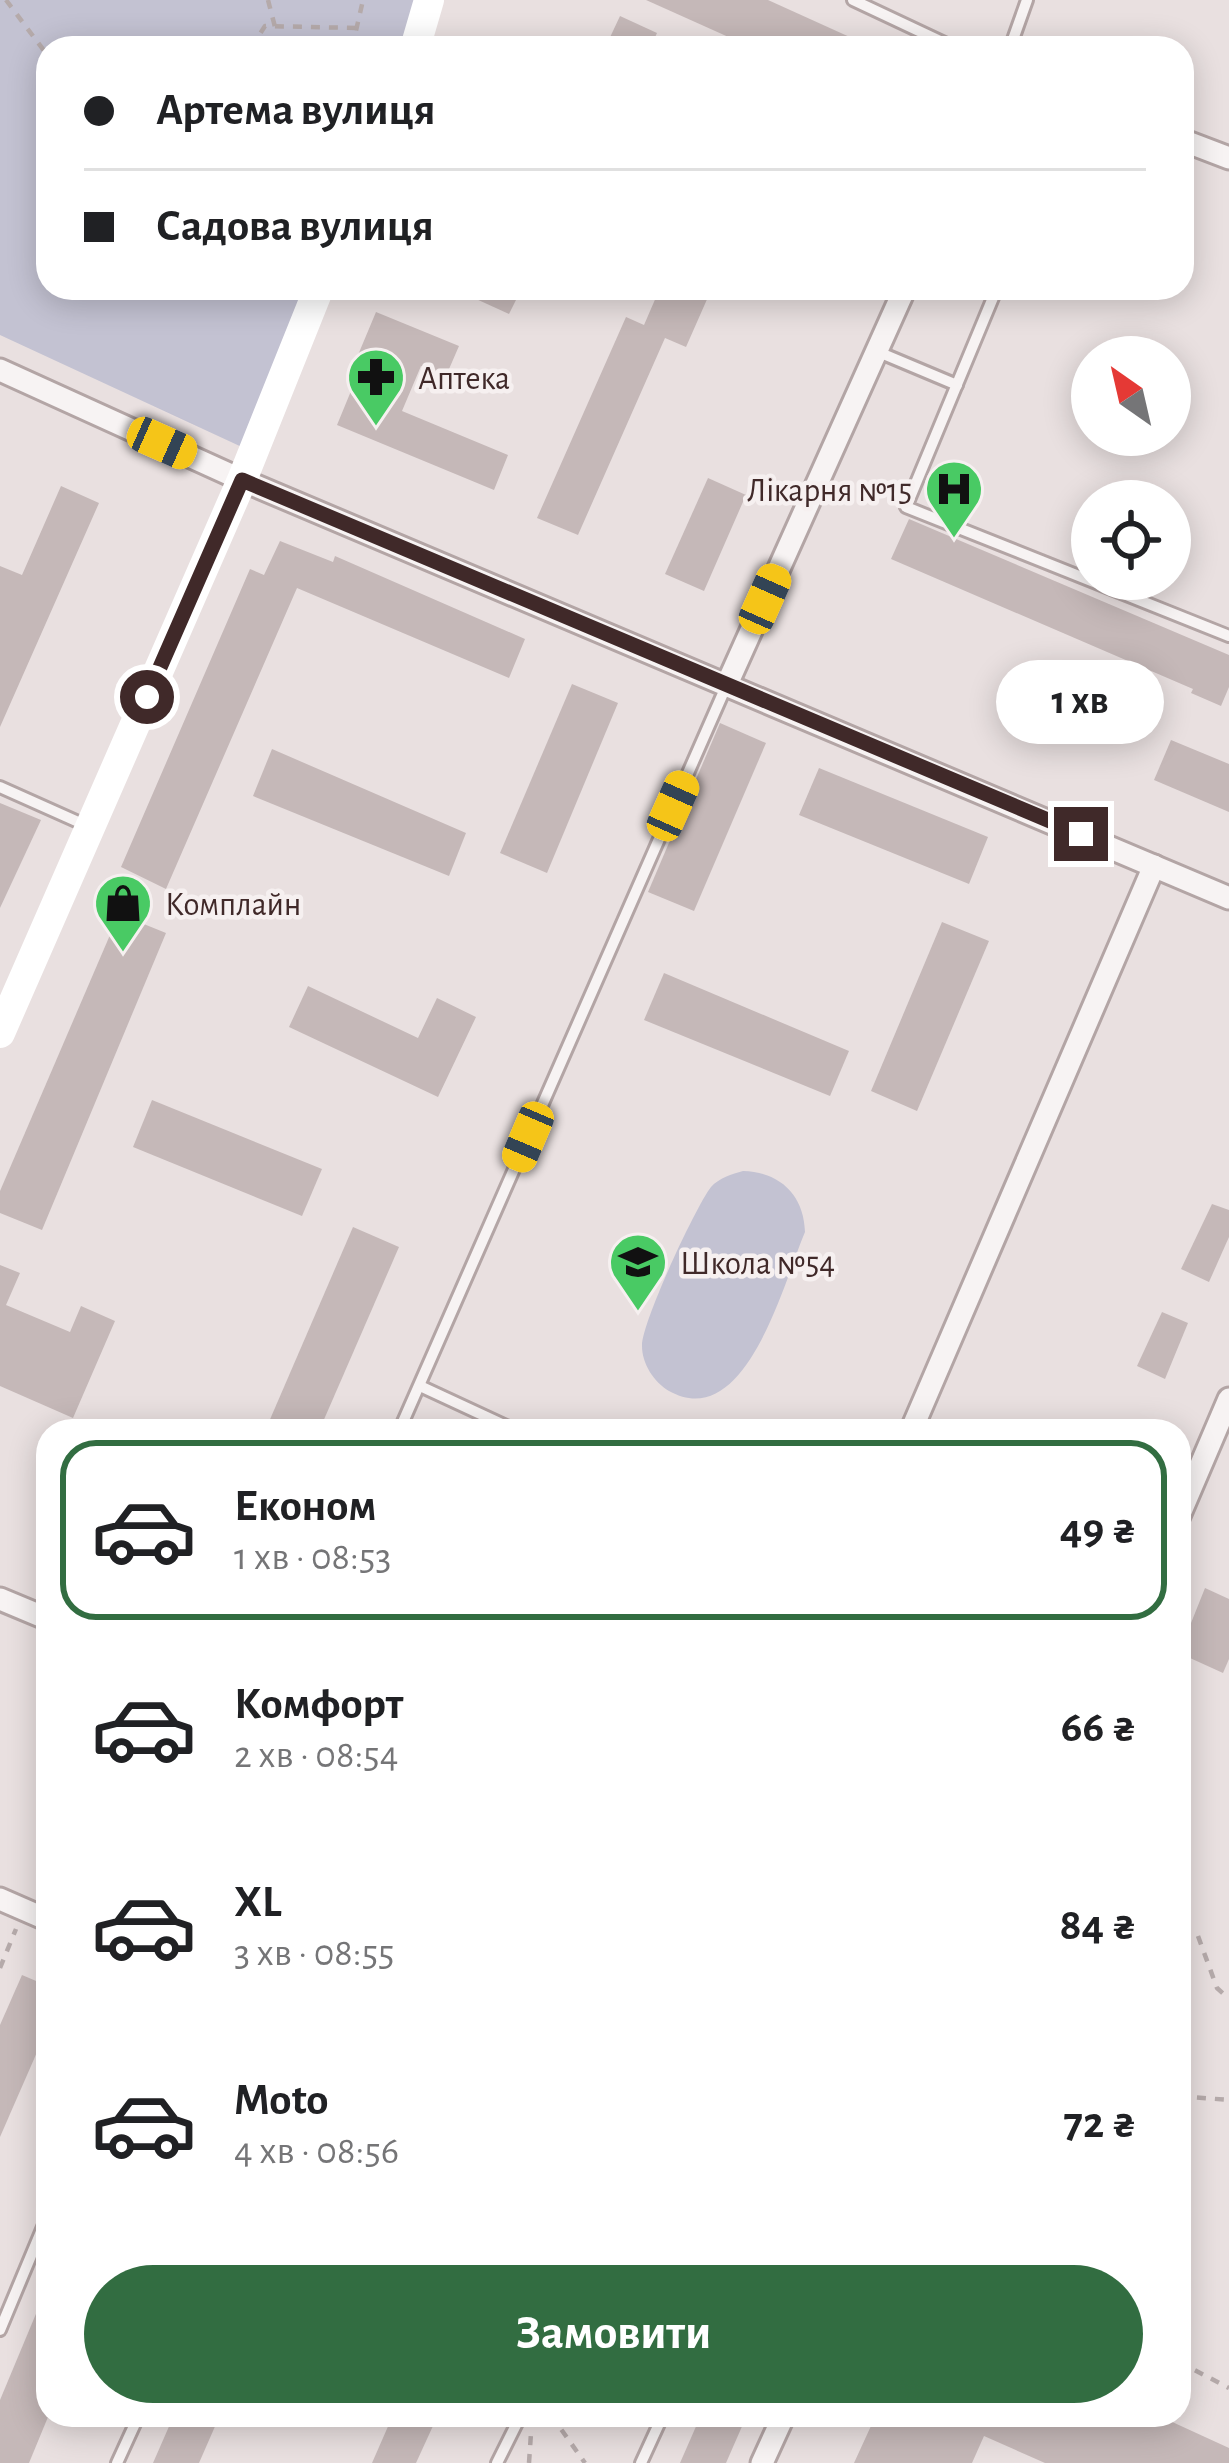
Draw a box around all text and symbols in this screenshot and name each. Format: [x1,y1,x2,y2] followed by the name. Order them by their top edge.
[156,88,436,133] text: Артема вулиця
[156,204,434,249] text: Садова вулиця
[1071,336,1191,456] north arrow
[1071,336,1191,600] map controls
[345,346,407,428] pharmacy icon: Аптека
[418,363,510,396] place label: Аптека
[122,412,202,474] car
[923,458,985,540] hospital icon: Лікарня №15
[747,475,912,508] place label: Лікарня №15
[1071,480,1191,600] button: locate
[734,559,796,639] car
[997,660,1165,744] callout: 1 хв
[120,670,174,724] route start
[1051,682,1109,721] text: 1 хв
[642,766,704,846] car
[1054,807,1108,861] route end
[92,872,154,954] shop icon: Комплайн
[165,889,301,922] place label: Комплайн
[497,1097,559,1177] car
[607,1231,669,1313] school or university icon: Школа №54
[680,1248,835,1281] place label: Школа №54
[90,1476,198,1584] icon: car
[234,1484,377,1529] text: Економ
[1060,1507,1137,1552] text: 49 ₴
[234,1538,391,1577] text: 1 хв · 08:53
[90,1674,198,1782] icon: car
[234,1682,403,1727] text: Комфорт
[1061,1705,1137,1750] text: 66 ₴
[234,1736,398,1775] text: 2 хв · 08:54
[90,1872,198,1980] icon: car
[234,1880,282,1925] text: XL
[1059,1903,1137,1948] text: 84 ₴
[234,1934,394,1973] text: 3 хв · 08:55
[90,2070,198,2178] icon: car
[234,2078,329,2123] text: Moto
[1064,2101,1137,2146] text: 72 ₴
[234,2132,399,2171] text: 4 хв · 08:56
[84,2265,1143,2403] button: Замовити

